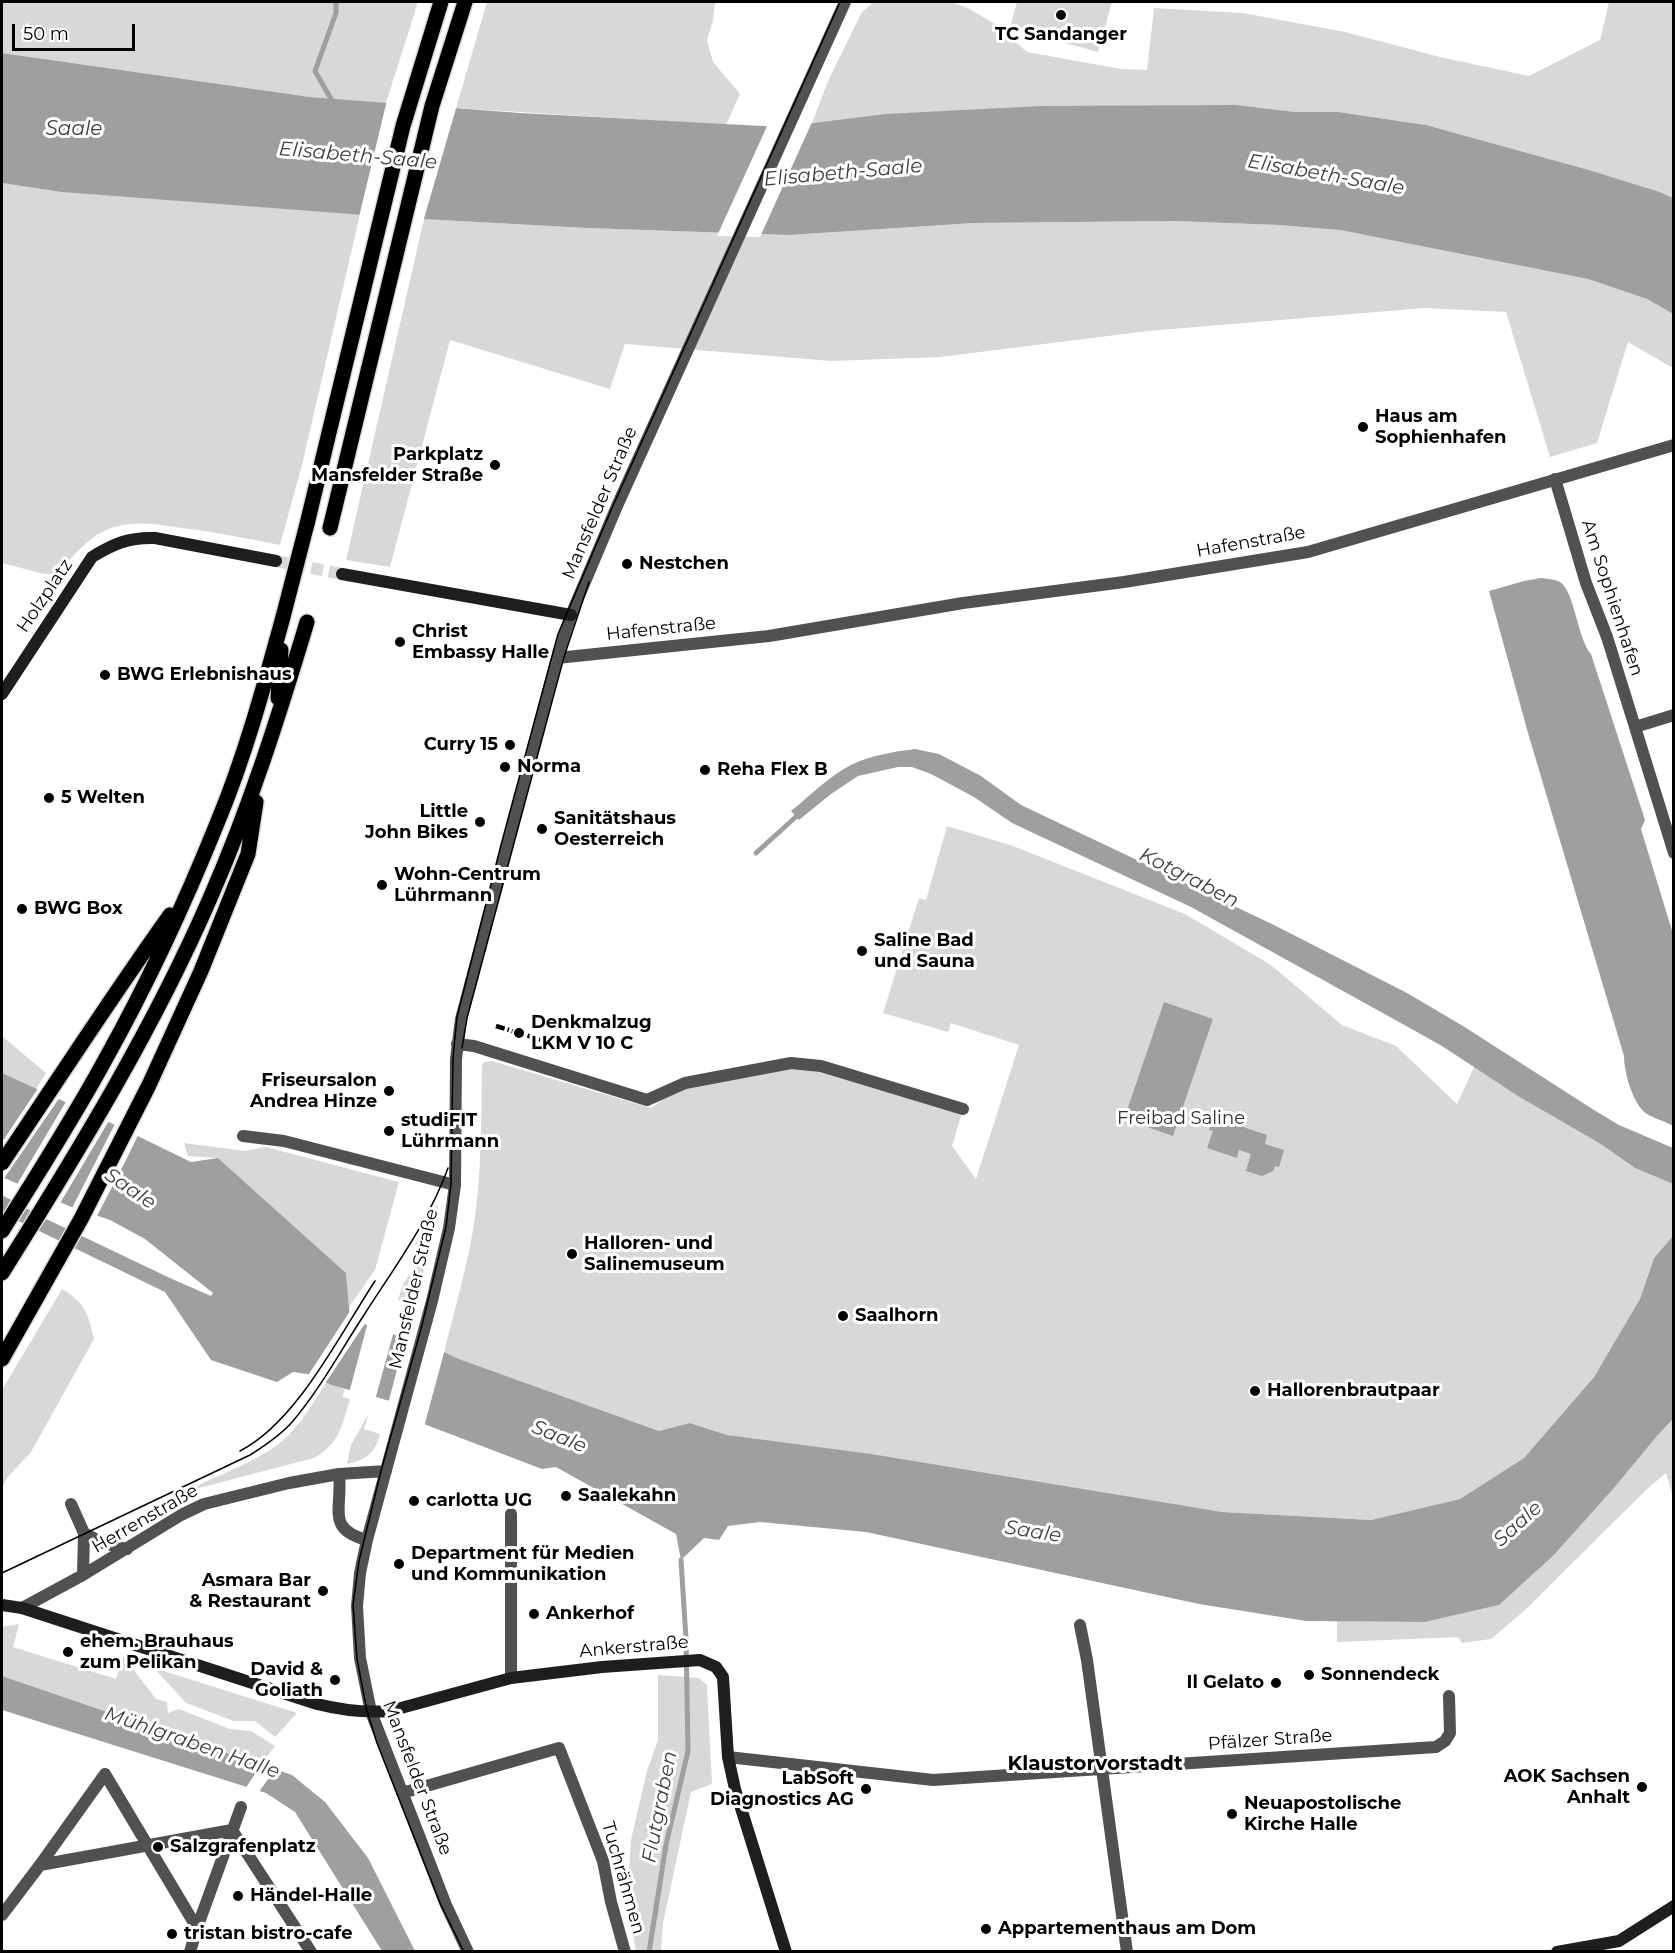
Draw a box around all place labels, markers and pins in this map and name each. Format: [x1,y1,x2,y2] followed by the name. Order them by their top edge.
[1054,8,1068,22] marker: TC Sandanger
[995,24,1127,46] place label: TC Sandanger
[1375,406,1507,448] place label: Haus am Sophienhafen
[1356,420,1370,434] marker: Haus am Sophienhafen
[311,444,483,486] place label: Parkplatz Mansfelder Straße
[488,458,502,472] marker: Parkplatz Mansfelder Straße
[639,553,729,575] place label: Nestchen
[620,557,634,571] marker: Nestchen
[412,621,549,664] place label: Christ Embassy Halle
[393,635,407,649] marker: Christ Embassy Halle
[117,664,291,686] place label: BWG Erlebnishaus
[98,668,112,682] marker: BWG Erlebnishaus
[424,734,498,756] place label: Curry 15
[503,738,517,752] marker: Curry 15
[517,756,581,778] place label: Norma
[717,759,828,781] place label: Reha Flex B
[498,760,512,774] marker: Norma
[698,763,712,777] marker: Reha Flex B
[61,787,145,809] place label: 5 Welten
[42,791,56,805] marker: 5 Welten
[365,801,468,844] place label: Little John Bikes
[554,808,676,850] place label: Sanitätshaus Oesterreich
[473,815,487,829] marker: Little John Bikes
[535,822,549,836] marker: Sanitätshaus Oesterreich
[394,864,541,906] place label: Wohn-Centrum Lührmann
[375,878,389,892] marker: Wohn-Centrum Lührmann
[34,898,123,920] place label: BWG Box
[15,902,29,916] marker: BWG Box
[874,930,975,972] place label: Saline Bad und Sauna
[855,944,869,958] marker: Saline Bad und Sauna
[531,1012,652,1054] place label: Denkmalzug LKM V 10 C
[512,1026,526,1040] marker: Denkmalzug LKM V 10 C
[250,1070,377,1112] place label: Friseursalon Andrea Hinze
[382,1084,396,1098] marker: Friseursalon Andrea Hinze
[401,1110,499,1152] place label: studiFIT Lührmann
[382,1124,396,1138] marker: studiFIT Lührmann
[584,1233,725,1276] place label: Halloren- und Salinemuseum
[565,1247,579,1261] marker: Halloren- und Salinemuseum
[855,1305,939,1327] place label: Saalhorn
[836,1309,850,1323] marker: Saalhorn
[1267,1380,1440,1402] place label: Hallorenbrautpaar
[1248,1384,1262,1398] marker: Hallorenbrautpaar
[578,1485,676,1507] place label: Saalekahn
[559,1489,573,1503] marker: Saalekahn
[426,1490,532,1512] place label: carlotta UG
[407,1494,421,1508] marker: carlotta UG
[411,1543,635,1586] place label: Department für Medien und Kommunikation
[392,1557,406,1571] marker: Department für Medien und Kommunikation
[189,1570,311,1612] place label: Asmara Bar & Restaurant
[316,1584,330,1598] marker: Asmara Bar & Restaurant
[546,1603,634,1625] place label: Ankerhof
[527,1607,541,1621] marker: Ankerhof
[80,1631,234,1674] place label: ehem. Brauhaus zum Pelikan
[61,1645,75,1659] marker: ehem. Brauhaus zum Pelikan
[250,1659,323,1702] place label: David & Goliath
[1321,1664,1439,1686] place label: Sonnendeck
[1302,1668,1316,1682] marker: Sonnendeck
[1187,1672,1264,1694] place label: Il Gelato
[328,1673,342,1687] marker: David & Goliath
[1269,1676,1283,1690] marker: Il Gelato
[1504,1766,1630,1808] place label: AOK Sachsen Anhalt
[710,1768,854,1810] place label: LabSoft Diagnostics AG
[1635,1780,1649,1794] marker: AOK Sachsen Anhalt
[859,1782,873,1796] marker: LabSoft Diagnostics AG
[1244,1793,1401,1836] place label: Neuapostolische Kirche Halle
[1225,1807,1239,1821] marker: Neuapostolische Kirche Halle
[170,1836,316,1858] place label: Salzgrafenplatz
[151,1840,165,1854] marker: Salzgrafenplatz
[250,1885,372,1907] place label: Händel-Halle
[231,1889,245,1903] marker: Händel-Halle
[998,1918,1256,1940] place label: Appartementhaus am Dom
[979,1922,993,1936] marker: Appartementhaus am Dom
[184,1923,353,1945] place label: tristan bistro-cafe
[165,1927,179,1941] marker: tristan bistro-cafe

